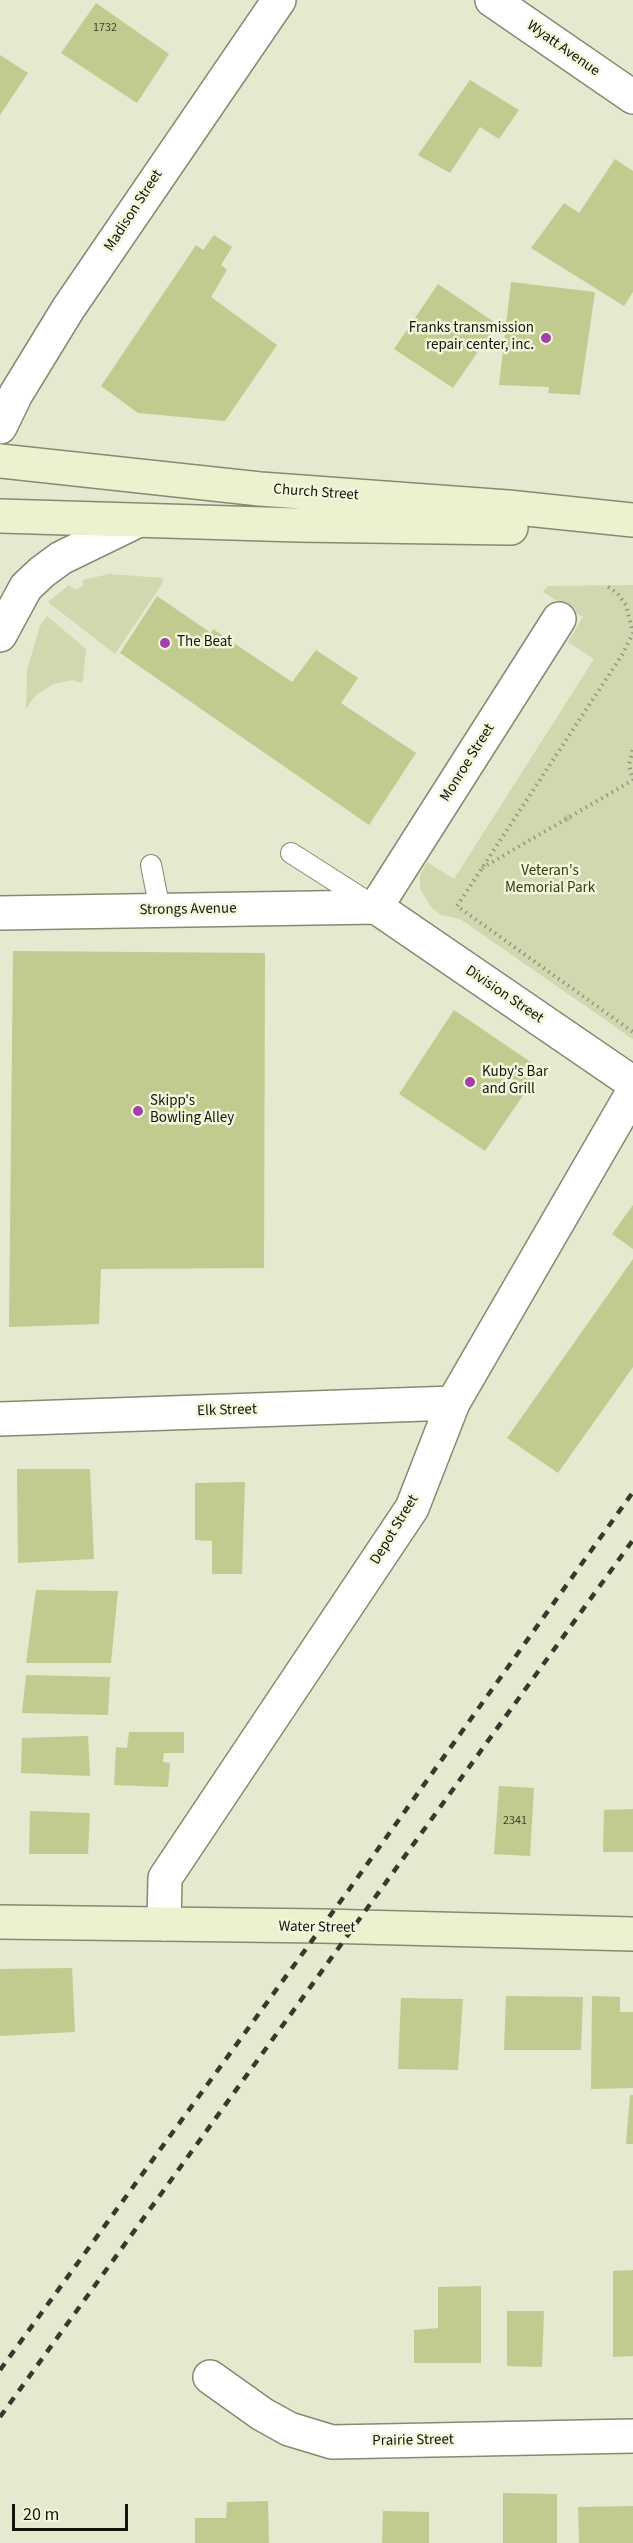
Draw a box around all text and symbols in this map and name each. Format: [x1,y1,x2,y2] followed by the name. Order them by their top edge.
[523,17,603,81] street label: Wyatt Avenue
[93,21,117,35] house number: 1732
[101,167,167,255] street label: Madison Street
[409,320,534,355] place label: Franks transmission repair center, inc.
[539,331,553,345] marker: Franks transmission repair center, inc.
[273,481,359,505] street label: Church Street
[177,634,232,652] place label: The Beat
[158,636,172,650] marker: The Beat
[437,721,499,805] street label: Monroe Street
[505,863,595,898] park label: Veteran's Memorial Park
[139,900,237,920] street label: Strongs Avenue
[461,962,547,1028] street label: Division Street
[482,1064,548,1099] place label: Kuby's Bar and Grill
[463,1075,477,1089] marker: Kuby's Bar and Grill
[150,1093,234,1128] place label: Skipp's Bowling Alley
[131,1104,145,1118] marker: Skipp's Bowling Alley
[197,1401,257,1421] street label: Elk Street
[367,1492,423,1568] street label: Depot Street
[503,1814,527,1828] house number: 2341
[278,1918,356,1938] street label: Water Street
[372,2431,454,2451] street label: Prairie Street
[15,2492,130,2530] scale bar
[23,2502,59,2527] text: 20 m

